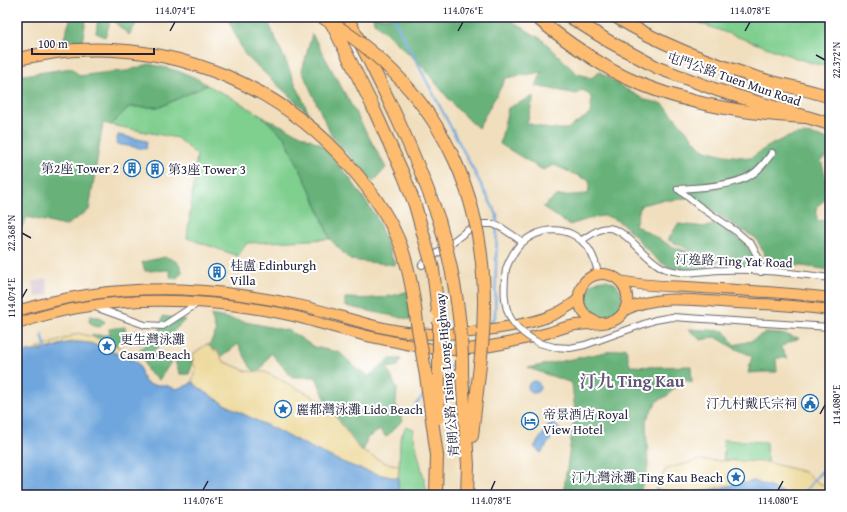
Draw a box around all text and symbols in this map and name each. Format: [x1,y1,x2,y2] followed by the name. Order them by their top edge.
[155,3,195,18] text: 114.074°E
[443,3,483,18] text: 114.076°E
[730,3,770,18] text: 114.078°E
[32,30,154,56] scale bar
[38,35,68,52] text: 100 m
[829,41,844,78] text: 22.372°N
[664,47,804,111] street label: 屯門公路 Tuen Mun Road
[122,158,142,178] building icon: 第2座 Tower 2
[41,159,119,178] place label: 第2座 Tower 2
[145,159,165,179] building icon: 第3座 Tower 3
[168,160,246,179] place label: 第3座 Tower 3
[4,214,19,251] text: 22.368°N
[675,249,793,273] street label: 汀逸路 Ting Yat Road
[230,256,317,290] place label: 桂盧 Edinburgh Villa
[207,262,227,282] building icon: 桂盧 Edinburgh Villa
[4,278,19,318] text: 114.074°E
[430,292,464,458] street label: 青朗公路 Tsing Long Highway
[120,330,191,364] place label: 更生灣泳灘 Casam Beach
[97,336,117,356] place icon: 更生灣泳灘 Casam Beach
[580,368,685,393] district label: 汀九 Ting Kau
[829,385,844,425] text: 114.080°E
[800,393,820,413] public building icon: 汀九村戴氏宗祠
[706,394,797,413] place label: 汀九村戴氏宗祠
[273,399,293,419] place icon: 麗都灣泳灘 Lido Beach
[296,400,423,419] place label: 麗都灣泳灘 Lido Beach
[543,405,628,439] place label: 帝景酒店 Royal View Hotel
[520,411,540,431] hotel icon: 帝景酒店 Royal View Hotel
[726,467,746,487] place icon: 汀九灣泳灘 Ting Kau Beach
[571,468,724,487] place label: 汀九灣泳灘 Ting Kau Beach
[183,493,223,508] text: 114.076°E
[471,493,511,508] text: 114.078°E
[758,493,798,508] text: 114.080°E

